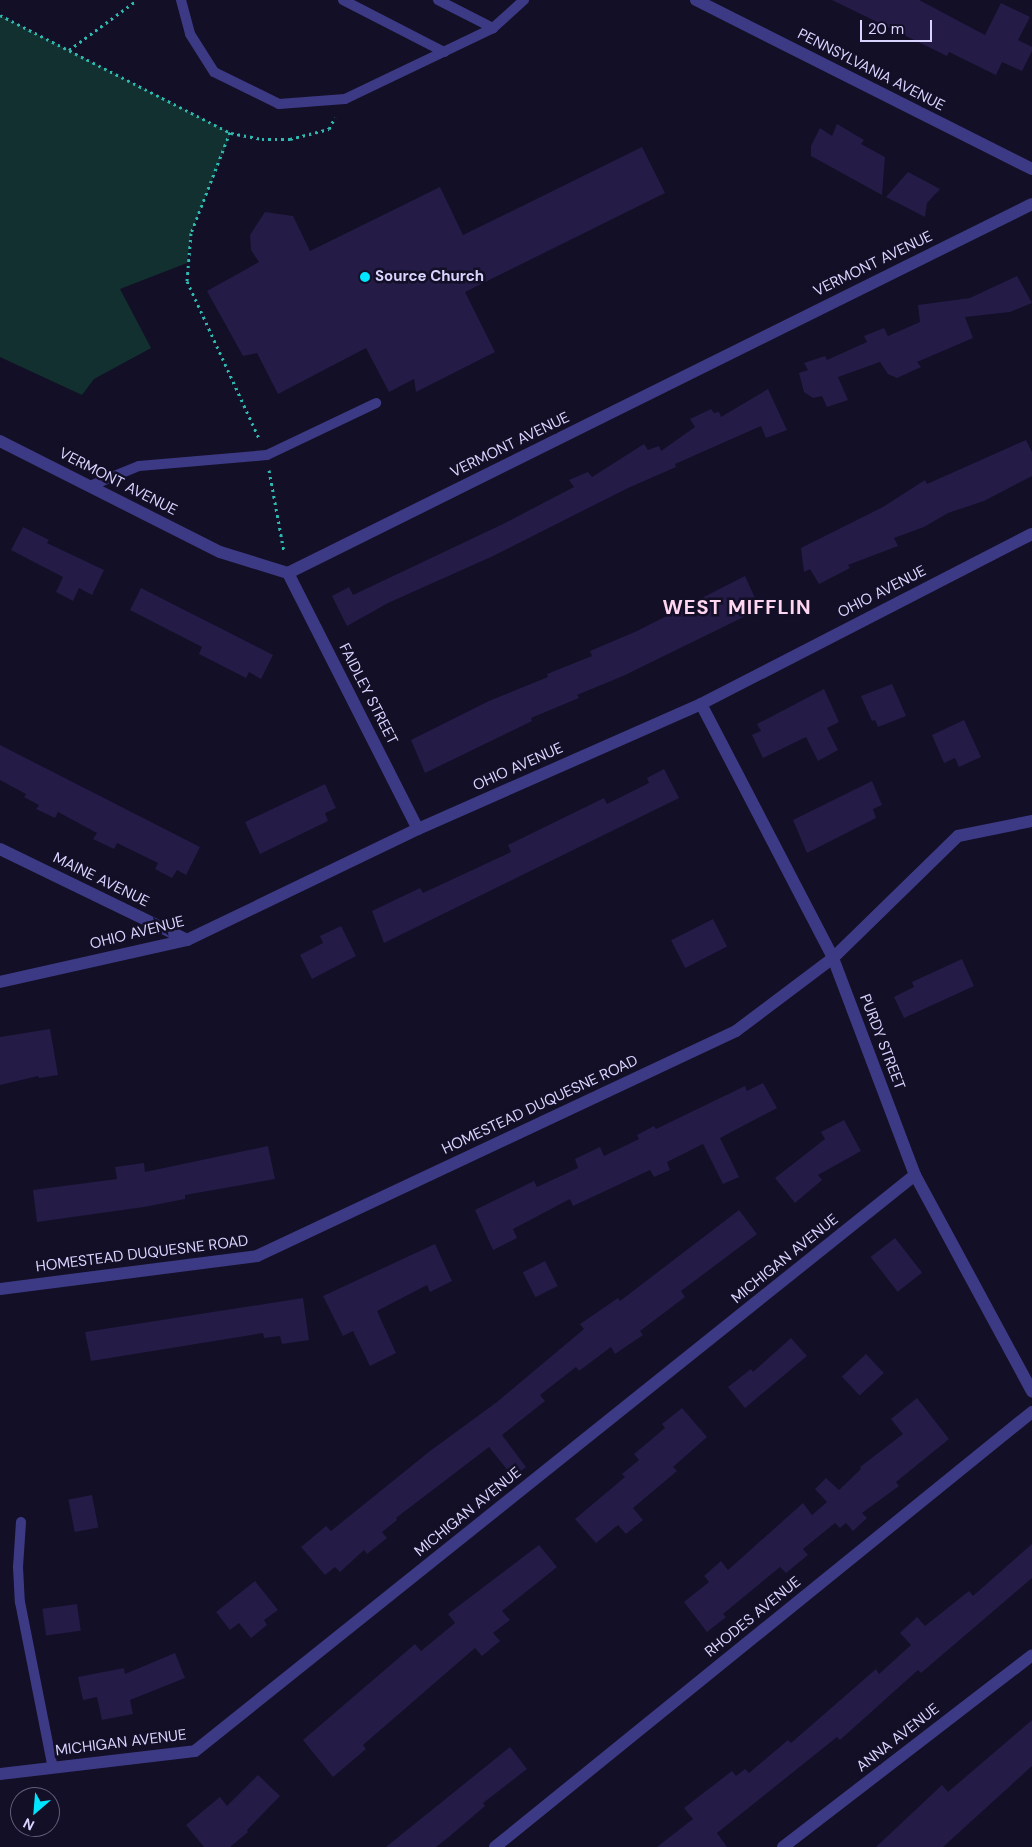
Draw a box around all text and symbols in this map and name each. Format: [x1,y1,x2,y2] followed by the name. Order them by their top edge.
[862,10,934,42] scale bar
[868,19,904,39] text: 20 m
[794,25,948,115] street label: PENNSYLVANIA AVENUE
[811,227,935,301] street label: VERMONT AVENUE
[375,268,484,286] place label: Source Church
[359,271,371,283] marker: Source Church
[448,408,572,482] street label: VERMONT AVENUE
[56,444,180,520] street label: VERMONT AVENUE
[835,562,929,622] street label: OHIO AVENUE
[661,595,813,619] district label: WEST MIFFLIN
[335,640,401,748] street label: FAIDLEY STREET
[470,739,566,795] street label: OHIO AVENUE
[50,849,152,911] street label: MAINE AVENUE
[88,913,186,953] street label: OHIO AVENUE
[856,992,908,1092] street label: PURDY STREET
[439,1052,641,1158] street label: HOMESTEAD DUQUESNE ROAD
[728,1210,842,1308] street label: MICHIGAN AVENUE
[35,1232,249,1276] street label: HOMESTEAD DUQUESNE ROAD
[411,1463,525,1561] street label: MICHIGAN AVENUE
[702,1573,804,1661] street label: RHODES AVENUE
[853,1700,943,1776] street label: ANNA AVENUE
[54,1726,188,1760] street label: MICHIGAN AVENUE
[10,1787,60,1837] north arrow
[20,1814,37,1835] text: N

